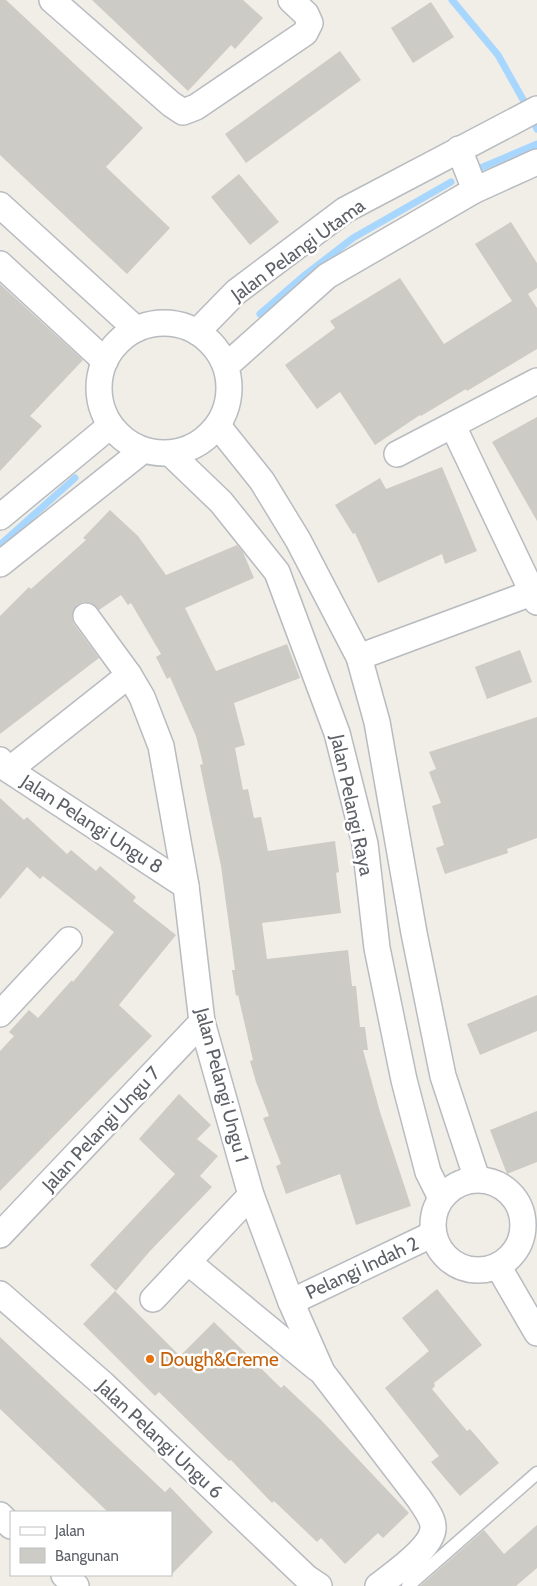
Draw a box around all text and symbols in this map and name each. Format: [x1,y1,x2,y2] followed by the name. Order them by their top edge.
[226,194,369,307] street label: Jalan Pelangi Utama
[326,731,378,878] street label: Jalan Pelangi Raya
[16,769,167,878] street label: Jalan Pelangi Ungu 8
[190,1004,254,1165] street label: Jalan Pelangi Ungu 1
[37,1061,165,1197] street label: Jalan Pelangi Ungu 7
[302,1232,422,1304] street label: Pelangi Indah 2
[160,1348,279,1371] place label: Dough&Creme
[144,1353,156,1365] marker: Dough&Creme
[92,1374,228,1503] street label: Jalan Pelangi Ungu 6
[10,1511,172,1576] legend
[54,1522,85,1540] text: Jalan
[55,1547,119,1565] text: Bangunan

